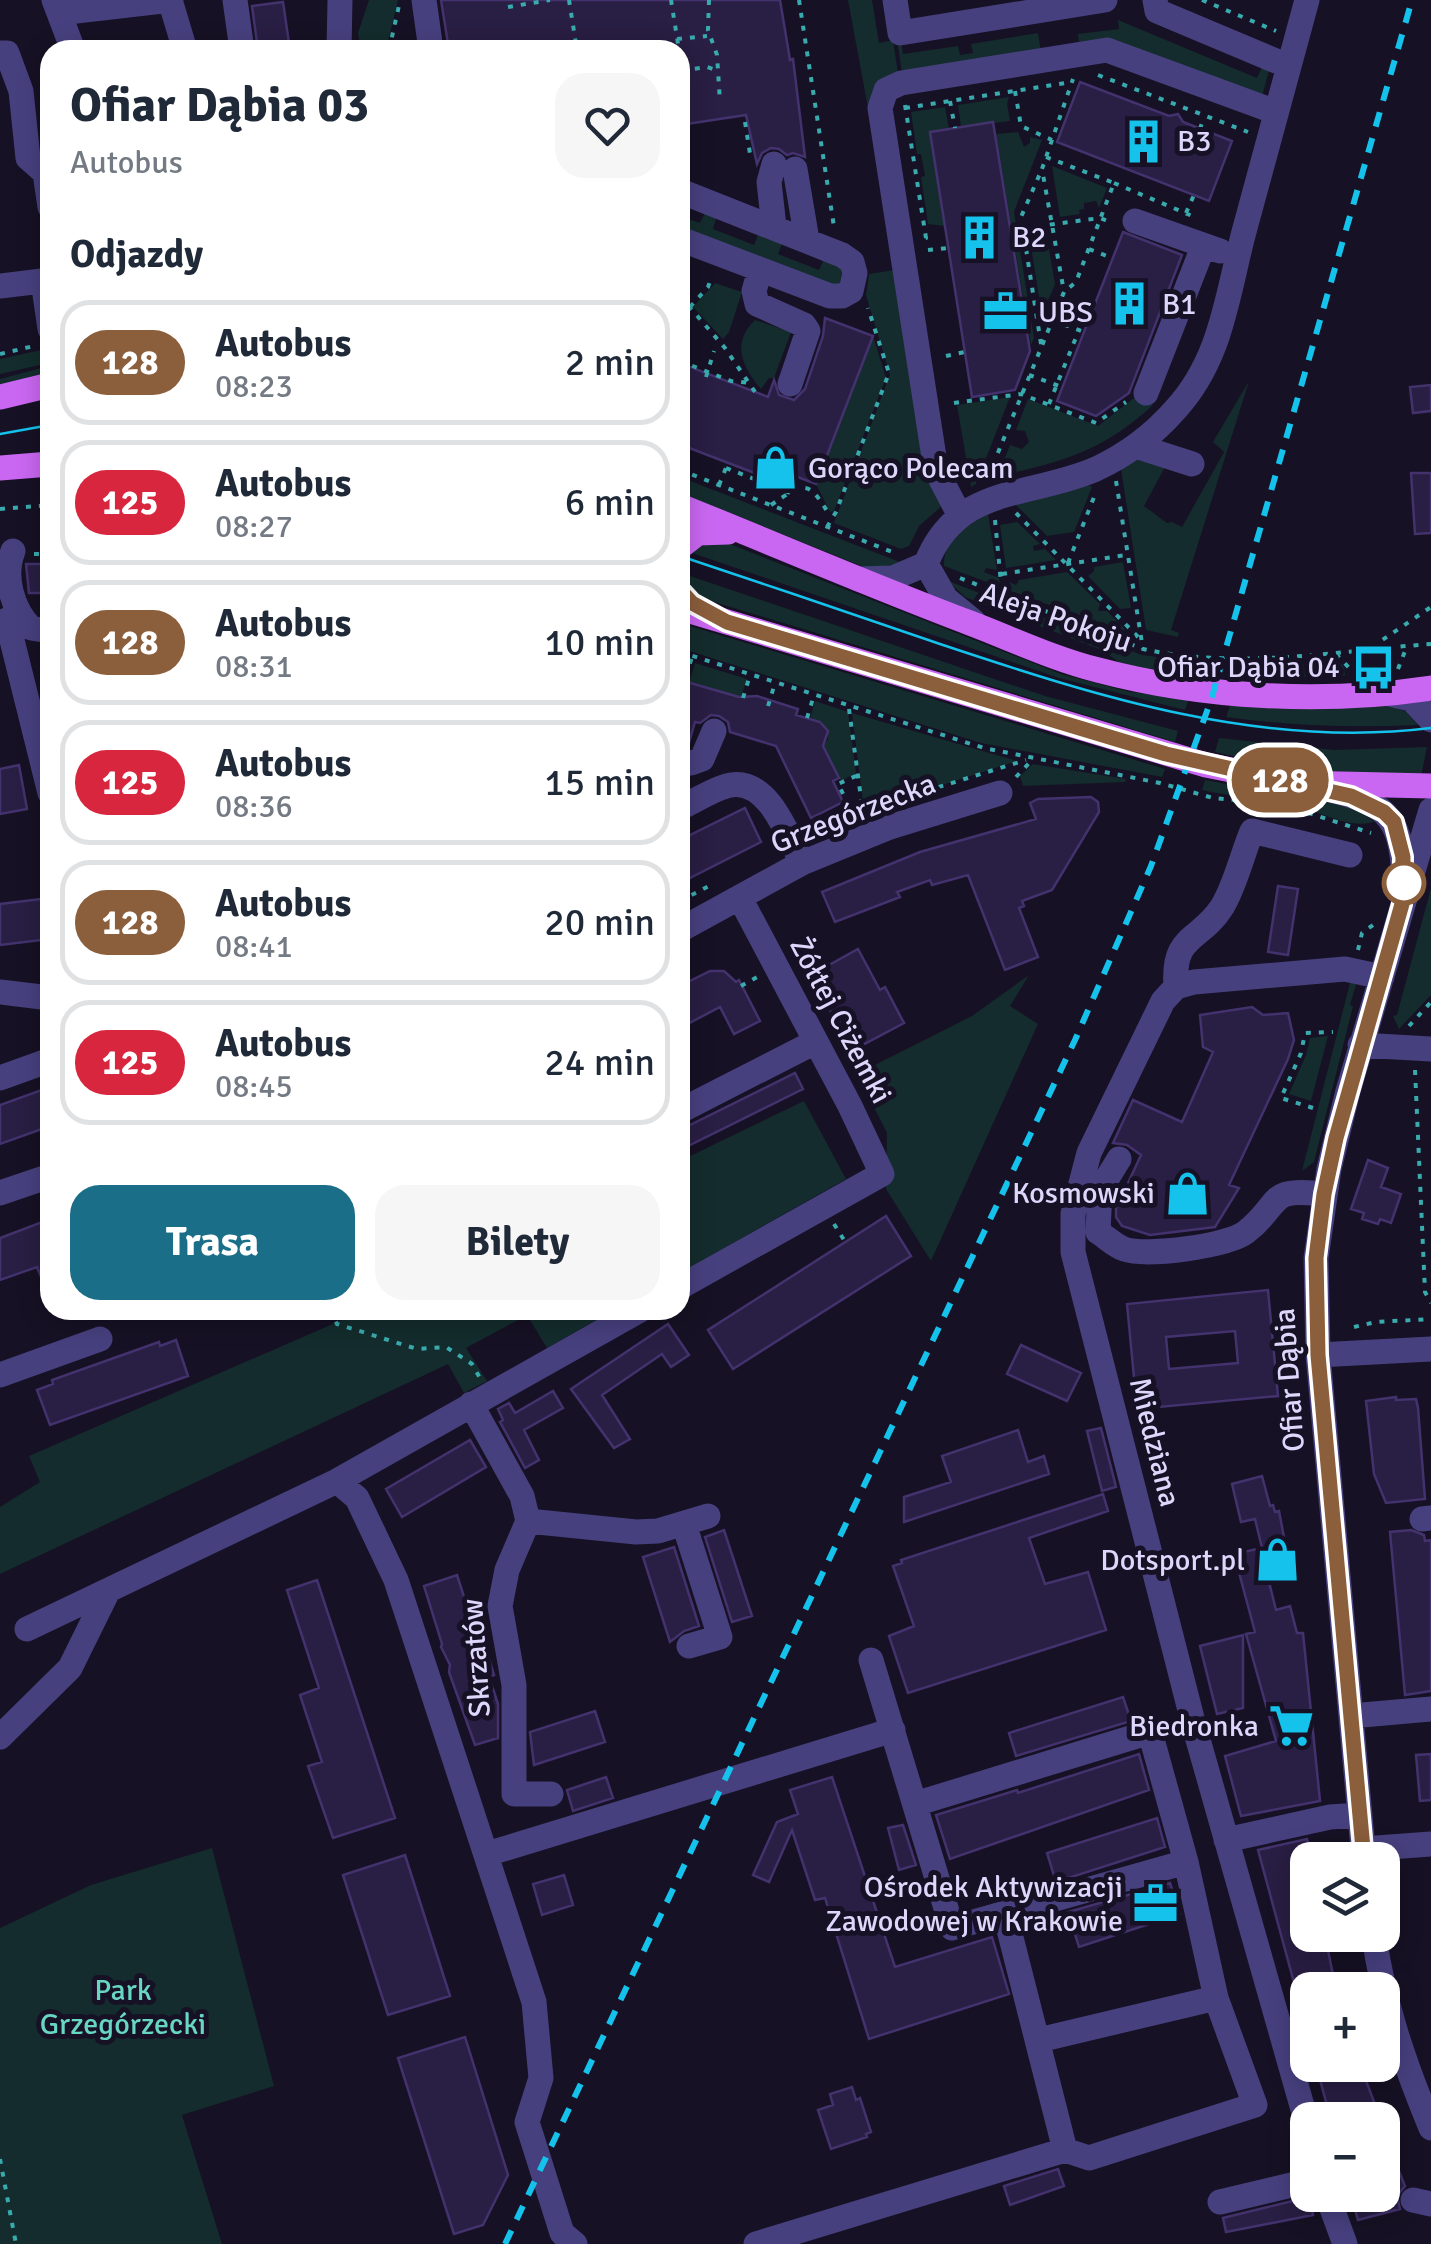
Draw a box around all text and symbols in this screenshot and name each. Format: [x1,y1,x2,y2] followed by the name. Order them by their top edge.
[555,73,660,178] button: heart
[70,76,369,135] text: Ofiar Dąbia 03
[1120,117,1168,165] building icon: B3
[1177,123,1211,160] place label: B3
[70,143,183,182] text: Autobus
[955,213,1003,261] building icon: B2
[1012,219,1046,256] place label: B2
[70,231,203,278] text: Odjazdy
[1105,280,1153,328] building icon: B1
[1162,286,1196,323] place label: B1
[981,288,1029,336] office icon: UBS
[1038,294,1093,331] place label: UBS
[215,320,351,367] text: Autobus
[565,339,655,386] text: 2 min
[102,341,158,384] text: 128
[215,367,293,406] text: 08:23
[751,444,799,492] shop icon: Gorąco Polecam
[808,450,1014,487] place label: Gorąco Polecam
[215,460,351,507] text: Autobus
[565,479,655,526] text: 6 min
[102,481,158,524] text: 125
[215,507,293,546] text: 08:27
[975,574,1137,661] street label: Aleja Pokoju
[215,600,351,647] text: Autobus
[544,619,655,666] text: 10 min
[102,621,158,664] text: 128
[1349,643,1397,691] bus stop icon: Ofiar Dąbia 04
[215,647,293,686] text: 08:31
[1157,649,1340,686] place label: Ofiar Dąbia 04
[215,740,351,787] text: Autobus
[1222,748,1338,812] line badge: 128
[544,759,655,806] text: 15 min
[1252,759,1308,802] text: 128
[102,761,158,804] text: 125
[766,765,941,862] street label: Grzegórzecka
[215,787,293,826] text: 08:36
[1383,862,1425,904] unlabelled marker
[215,880,351,927] text: Autobus
[544,899,655,946] text: 20 min
[102,901,158,944] text: 128
[215,927,293,966] text: 08:41
[781,931,900,1110] street label: Żółtej Ciżemki
[215,1020,351,1067] text: Autobus
[544,1039,655,1086] text: 24 min
[102,1041,158,1084] text: 125
[215,1067,293,1106] text: 08:45
[1164,1169,1212,1217] shop icon: Kosmowski
[1012,1175,1155,1212] place label: Kosmowski
[70,1185,355,1300] button: Trasa
[375,1185,660,1300] button: Bilety
[1266,1307,1313,1453] street label: Ofiar Dąbia
[1121,1374,1188,1510] street label: Miedziana
[1254,1536,1302,1584] shop icon: Dotsport.pl
[1100,1542,1245,1579] place label: Dotsport.pl
[454,1597,499,1718] street label: Skrzatów
[1268,1702,1316,1750] supermarket icon: Biedronka
[1129,1708,1259,1745] place label: Biedronka
[1290,1842,1400,2212] map controls
[1290,1842,1400,1952] button: layers
[825,1869,1123,1940] place label: Ośrodek Aktywizacji Zawodowej w Krakowie
[1132,1880,1180,1928] office icon: Ośrodek Aktywizacji Zawodowej w Krakowie
[40,1972,206,2043] park label: Park Grzegórzecki
[1290,1972,1400,2082] button: +
[1290,2102,1400,2212] button: −

